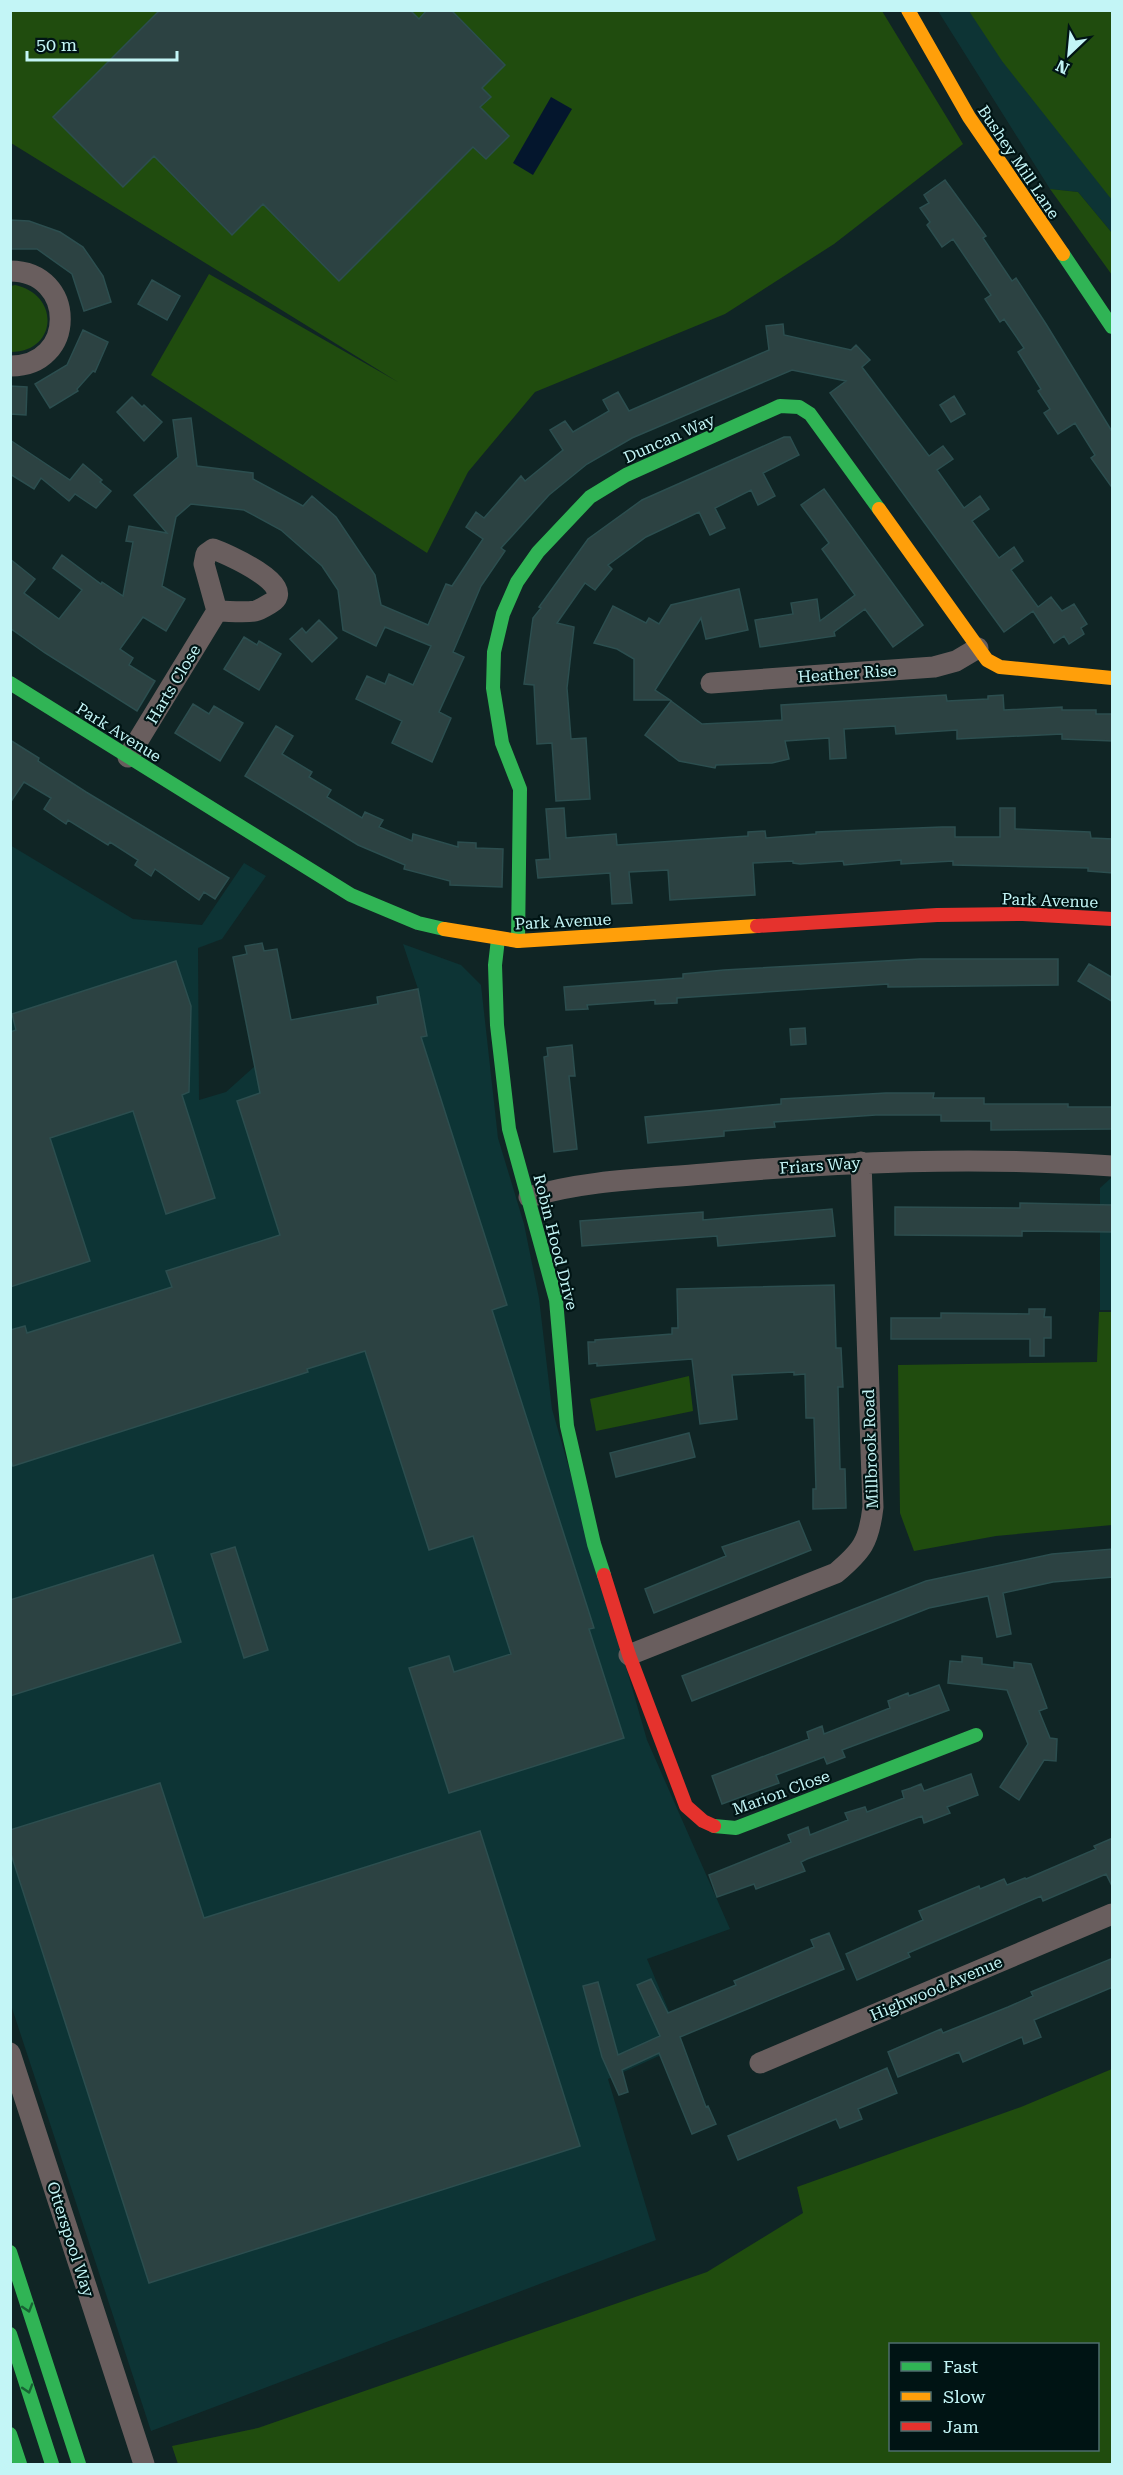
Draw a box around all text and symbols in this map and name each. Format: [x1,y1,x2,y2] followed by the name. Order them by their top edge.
[27,24,177,62] scale bar
[1039,24,1099,84] north arrow
[36,34,77,55] text: 50 m
[1053,56,1072,78] text: N
[974,102,1064,223] street label: Bushey Mill Lane
[621,410,718,467] street label: Duncan Way
[142,641,205,727] street label: Harts Close
[797,661,897,686] street label: Heather Rise
[73,699,165,766] street label: Park Avenue
[1001,889,1099,912] street label: Park Avenue
[514,909,612,934] street label: Park Avenue
[779,1153,862,1178] street label: Friars Way
[529,1172,582,1312] street label: Robin Hood Drive
[859,1389,882,1509] street label: Millbrook Road
[730,1766,833,1819] street label: Marion Close
[867,1952,1005,2025] street label: Highwood Avenue
[43,2179,98,2300] street label: Otterspool Way
[21,2302,33,2313] one-way arrow
[889,2343,1099,2451] legend
[943,2356,978,2377] text: Fast
[21,2383,33,2394] one-way arrow
[943,2386,985,2407] text: Slow
[943,2416,979,2437] text: Jam

